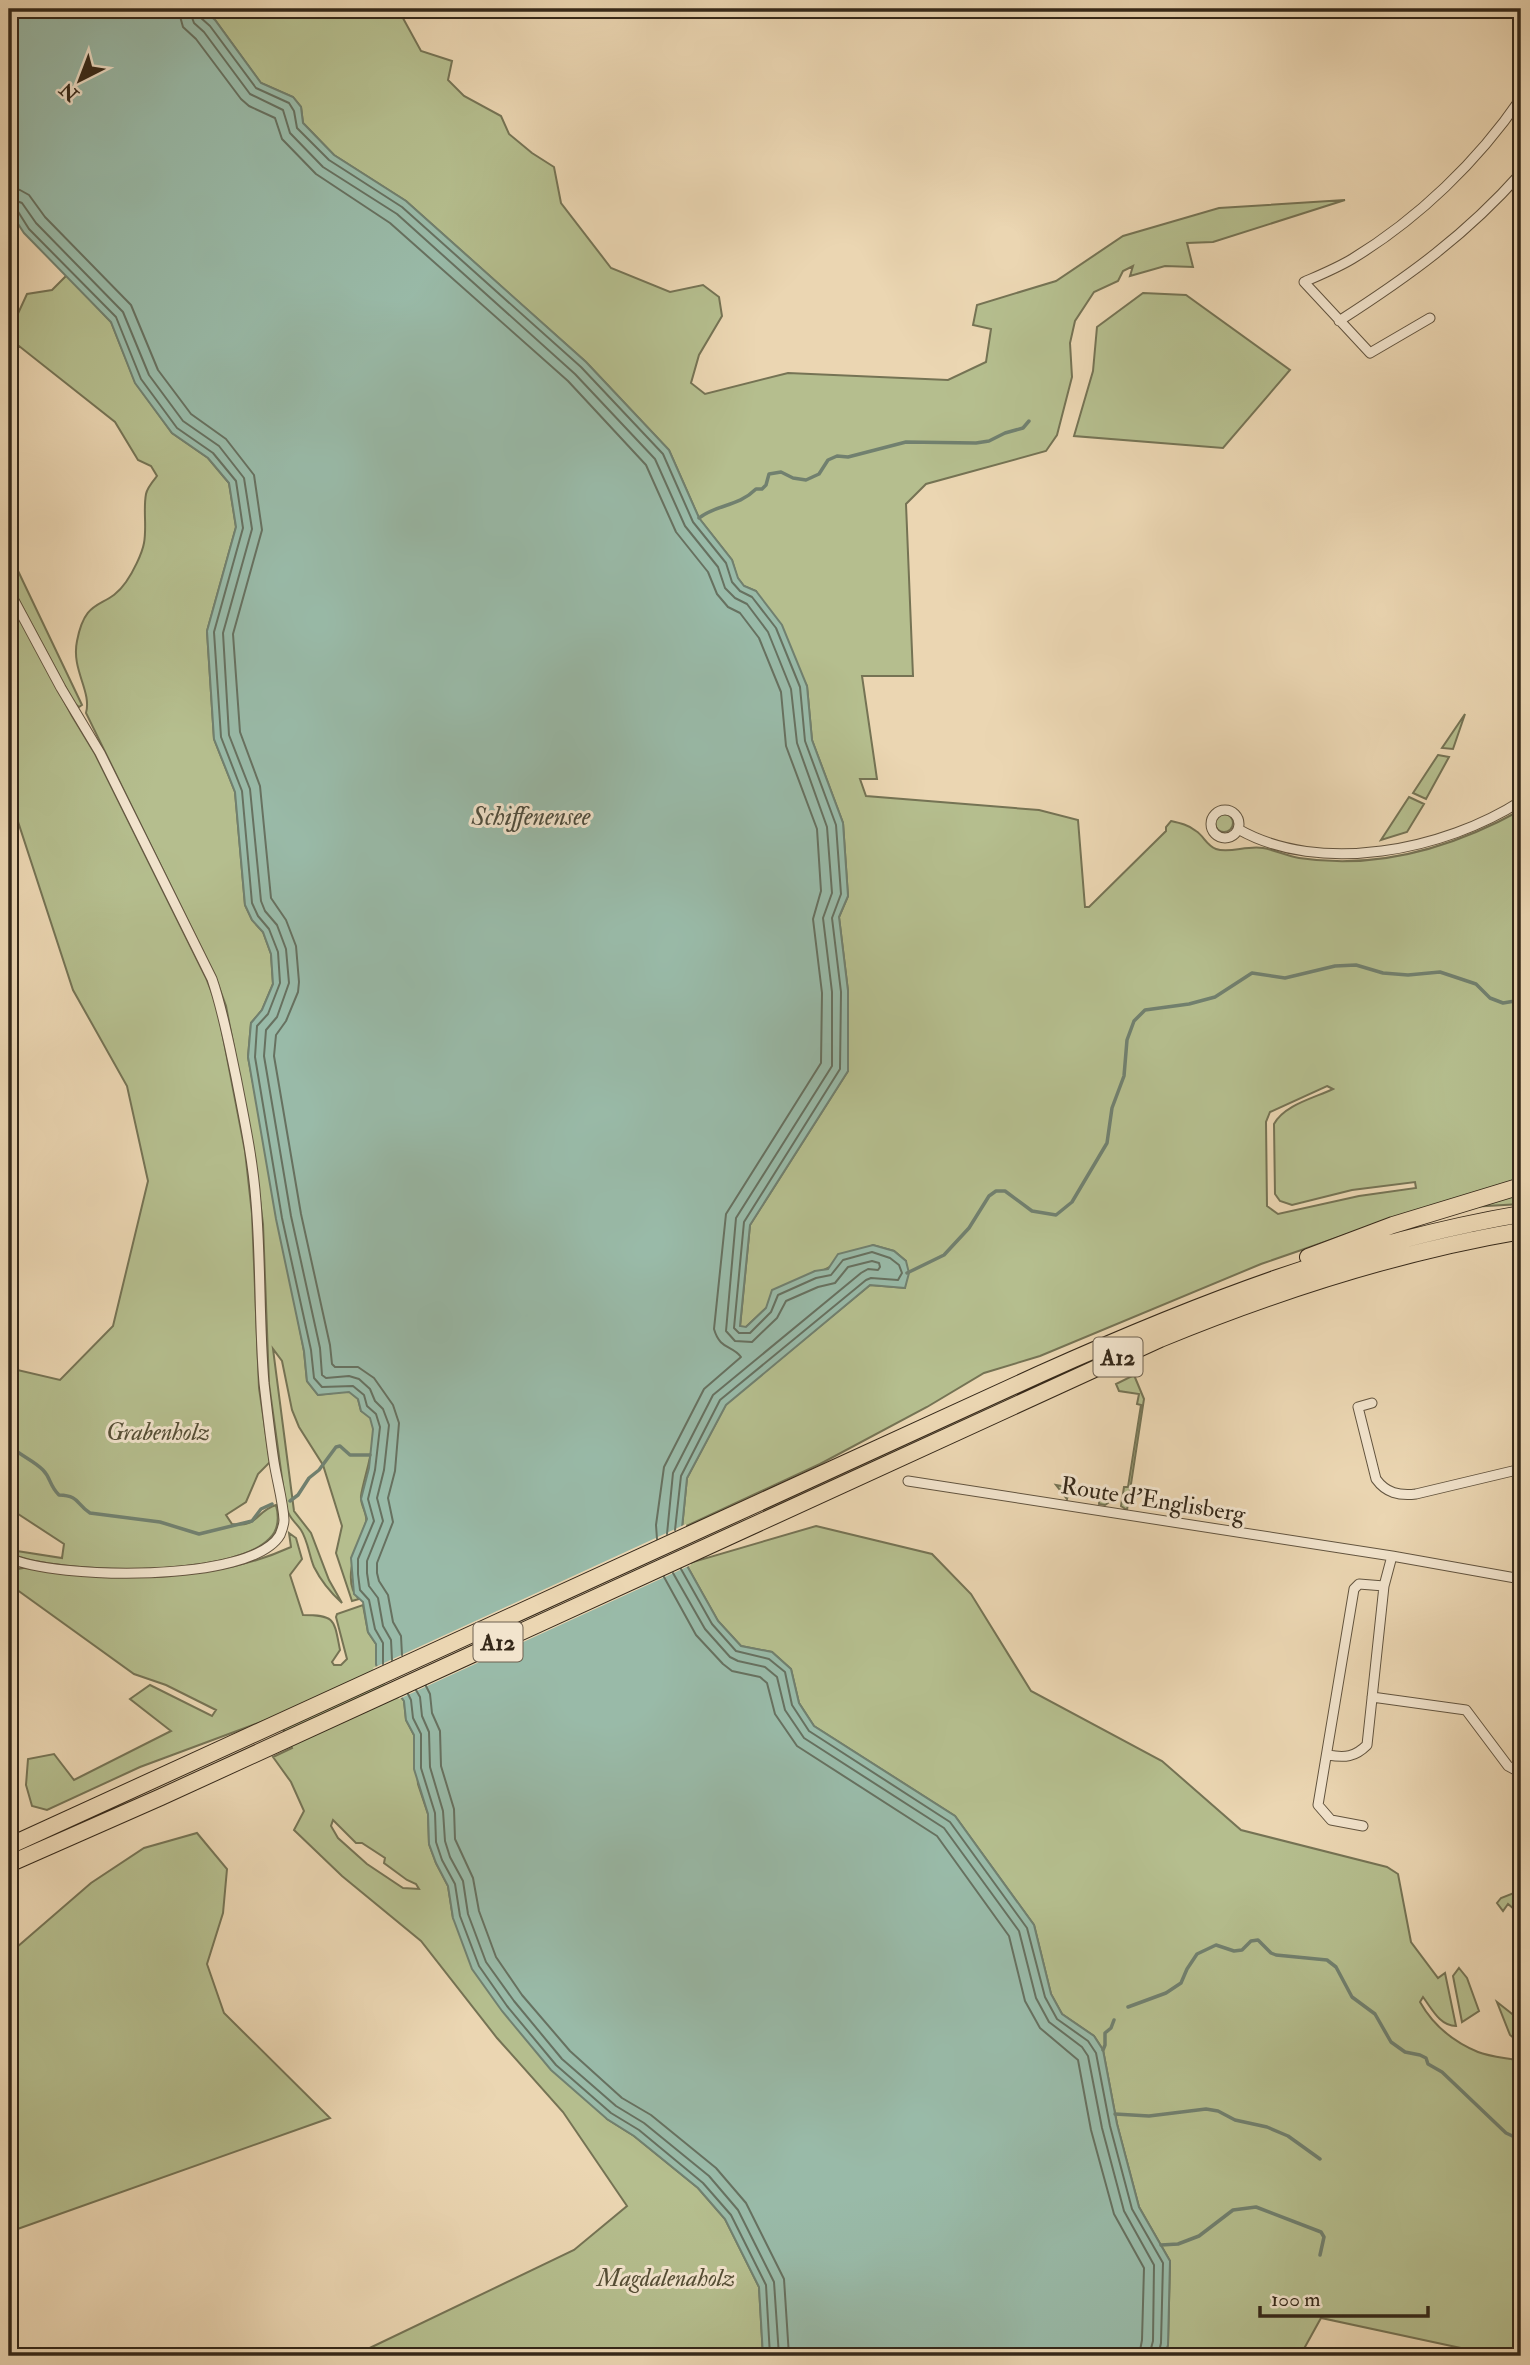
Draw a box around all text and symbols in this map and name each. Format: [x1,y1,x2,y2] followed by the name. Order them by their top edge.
[46,46,116,116] north arrow
[54,77,84,107] text: N
[471,801,591,833] water label: Schiffenensee
[1094,1338,1142,1376] road number: A12
[106,1417,210,1448] park label: Grabenholz
[1059,1470,1249,1530] street label: Route d'Englisberg
[474,1623,522,1662] road number: A12
[595,2263,735,2294] park label: Magdalenaholz
[1260,2274,1428,2318] scale bar
[1271,2286,1321,2313] text: 100 m

